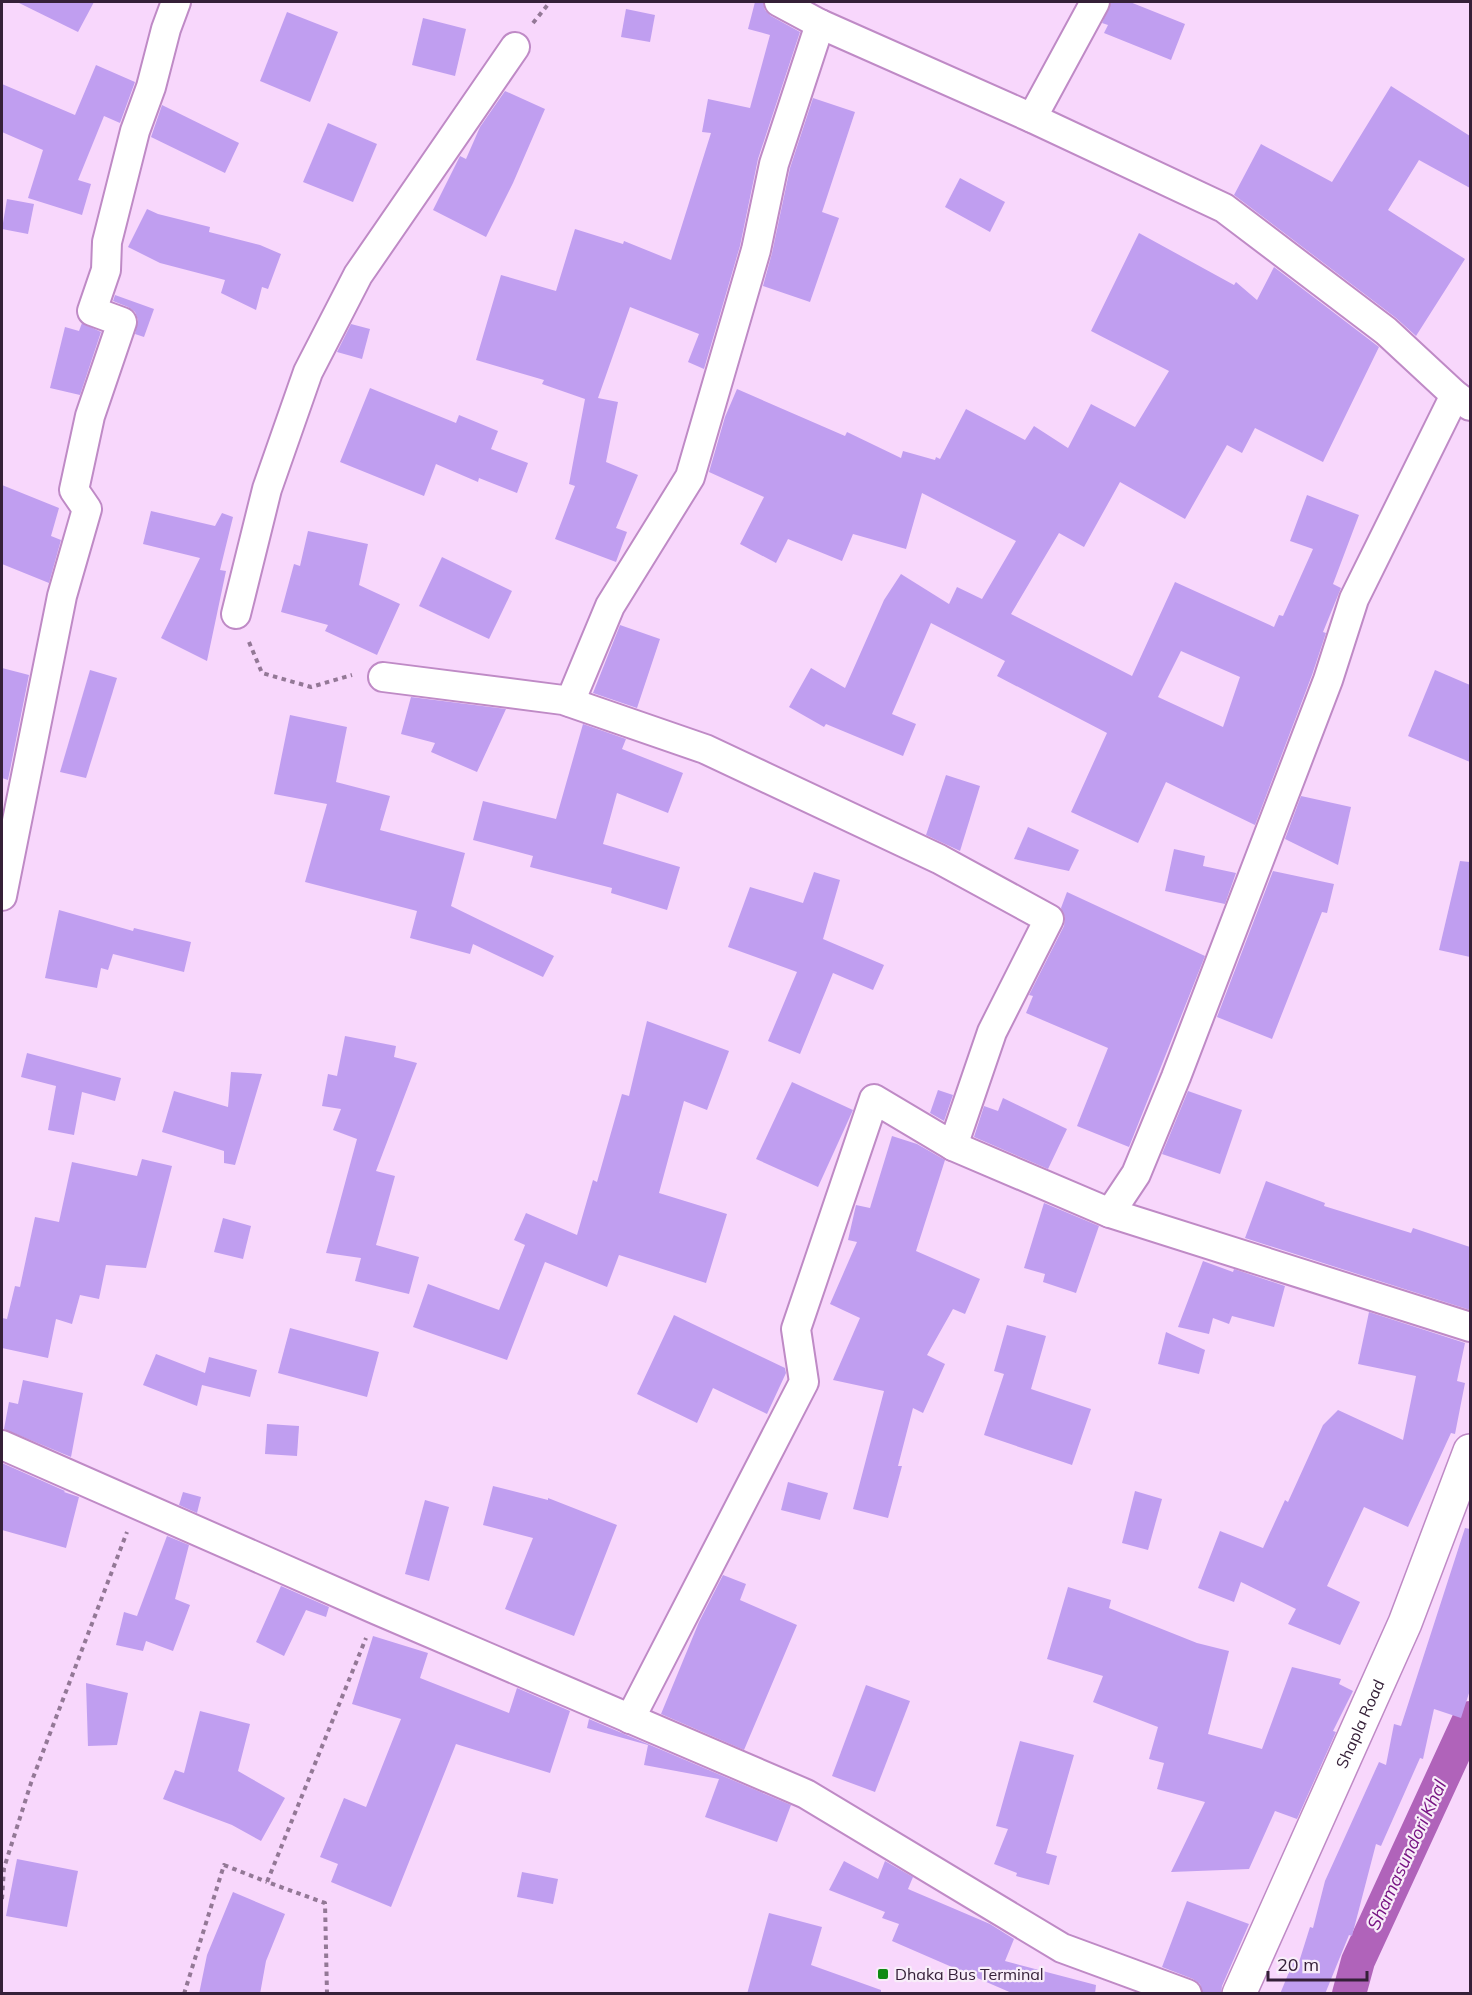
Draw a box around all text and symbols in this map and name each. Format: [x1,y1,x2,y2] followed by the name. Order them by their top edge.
[1331,1676,1389,1771] street label: Shapla Road
[1362,1776,1452,1933] water label: Shamasundori Khal
[1268,1944,1367,1982] scale bar
[1277,1953,1319,1976] text: 20 m
[895,1964,1044,1984] place label: Dhaka Bus Terminal
[876,1967,890,1981] marker: Dhaka Bus Terminal

